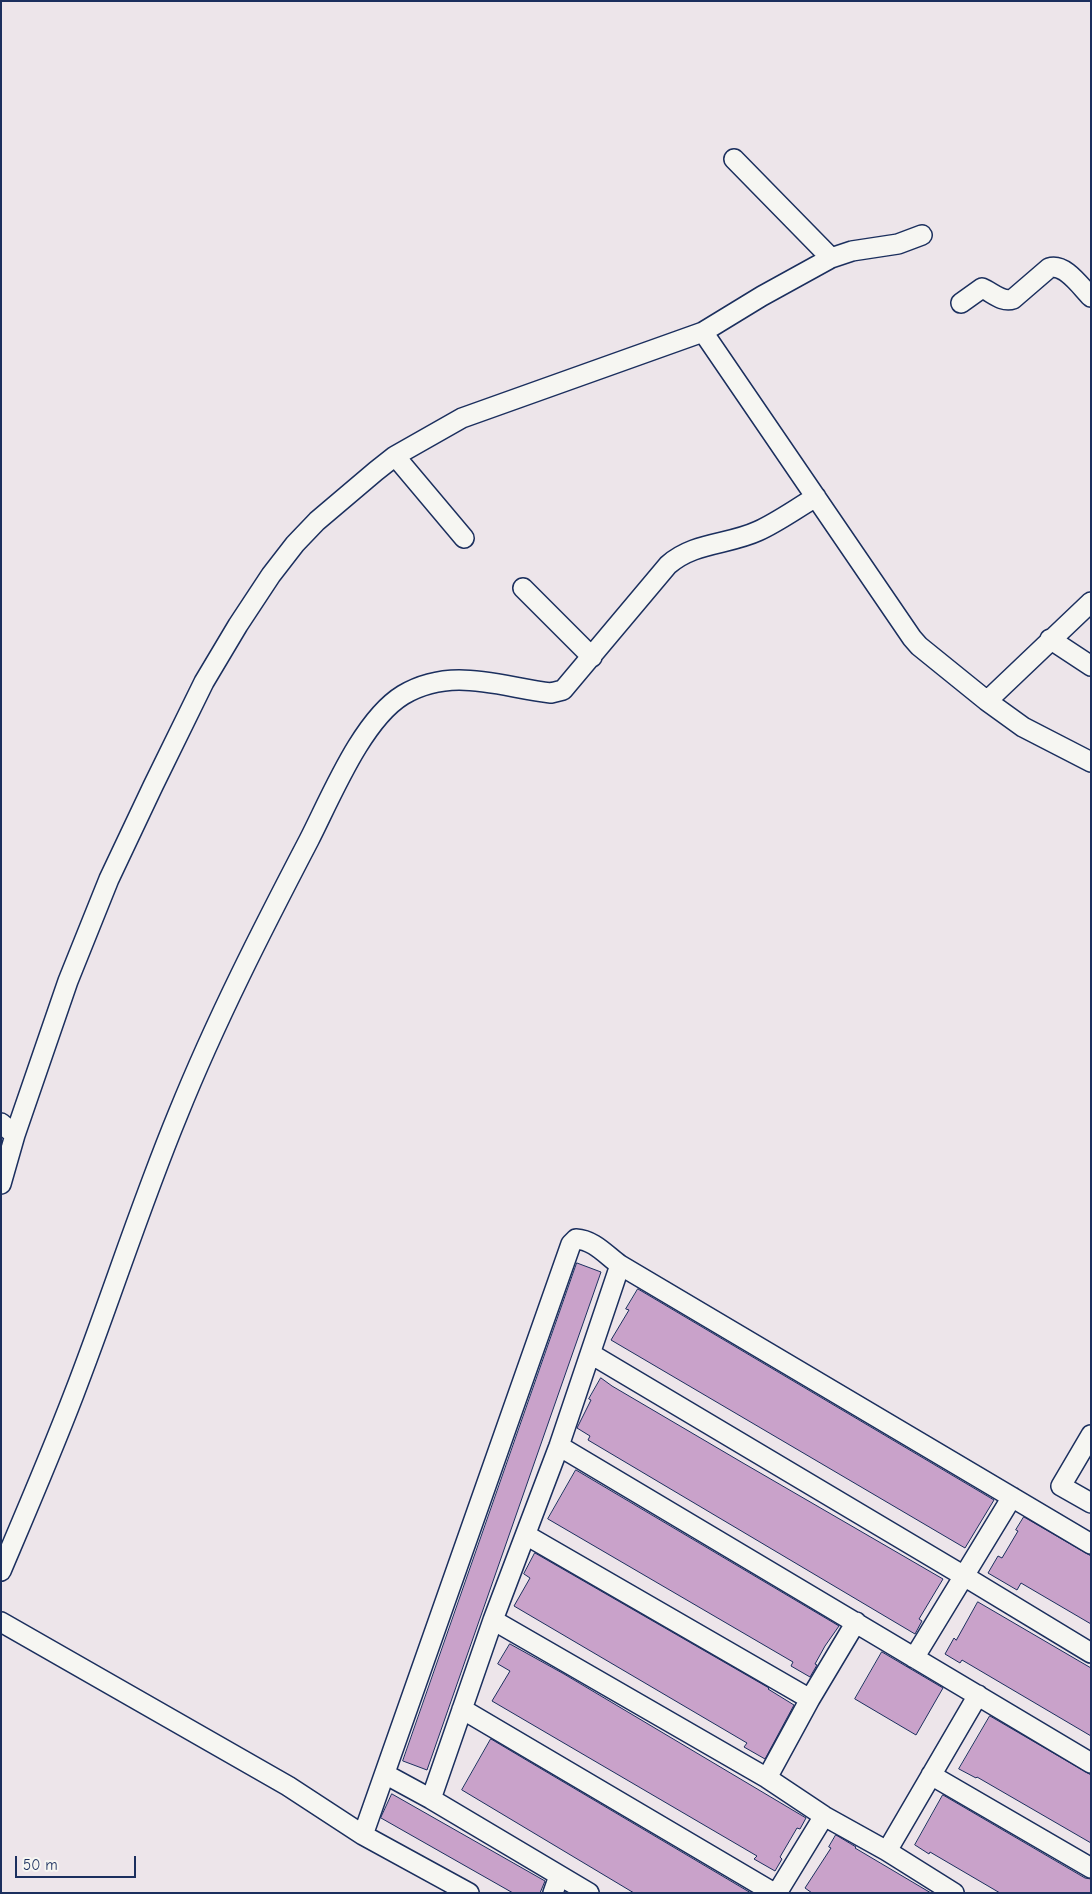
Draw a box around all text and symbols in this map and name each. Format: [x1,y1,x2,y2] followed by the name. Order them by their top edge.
[18,1846,139,1878] scale bar
[23,1856,58,1874] text: 50 m

